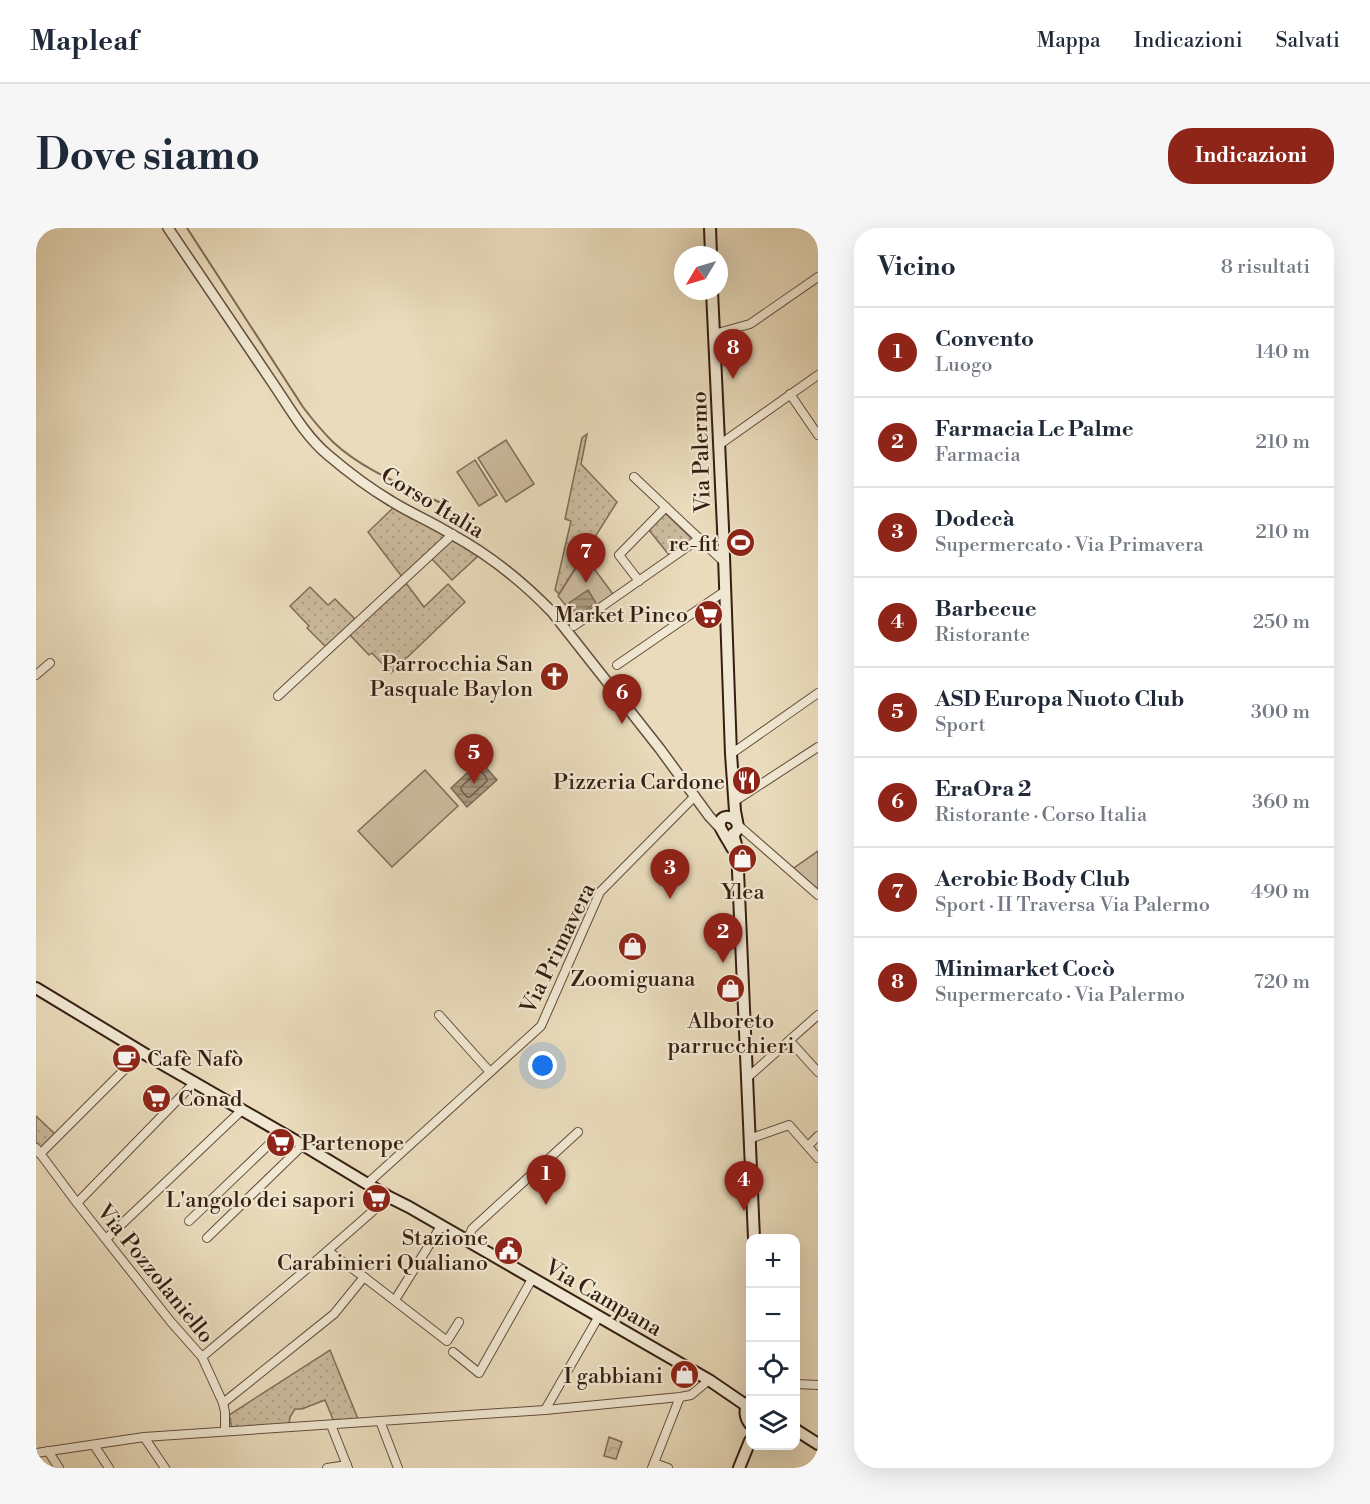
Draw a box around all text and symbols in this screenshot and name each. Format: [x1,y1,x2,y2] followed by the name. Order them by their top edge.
[30,24,138,59] text: Mapleaf
[1037,28,1101,54] text: Mappa
[1134,28,1243,54] text: Indicazioni
[1276,28,1340,54] text: Salvati
[1168,128,1334,184] button: Indicazioni
[36,130,260,183] text: Dove siamo
[674,246,728,300] north arrow
[878,251,956,283] text: Vicino
[1221,255,1310,280] text: 8 risultati
[935,326,1034,353] text: Convento
[714,330,752,379] pin: 8
[893,340,902,365] text: 1
[1255,340,1310,365] text: 140 m
[935,353,992,378] text: Luogo
[686,391,717,514] street label: Via Palermo
[935,416,1134,443] text: Farmacia Le Palme
[891,430,904,455] text: 2
[1255,430,1310,455] text: 210 m
[935,443,1021,468] text: Farmacia
[376,462,490,545] street label: Corso Italia
[935,506,1015,533] text: Dodecà
[891,520,904,545] text: 3
[1255,520,1310,545] text: 210 m
[724,527,756,559] sports icon: re-fit
[669,531,719,558] place label: re-fit
[935,533,1204,558] text: Supermercato · Via Primavera
[566,534,606,583] pin: 7
[935,596,1037,623] text: Barbecue
[693,598,725,630] supermarket icon: Market Pinco
[555,602,688,629] place label: Market Pinco
[891,610,904,635] text: 4
[1253,610,1310,635] text: 250 m
[935,623,1030,648] text: Ristorante
[370,651,533,703] place label: Parrocchia San Pasquale Baylon
[538,660,570,692] church icon: Parrocchia San Pasquale Baylon
[602,674,642,724] pin: 6
[935,686,1184,713] text: ASD Europa Nuoto Club
[891,700,904,725] text: 5
[1251,700,1310,725] text: 300 m
[935,713,986,738] text: Sport
[454,734,494,784] pin: 5
[730,765,762,797] restaurant icon: Pizzeria Cardone
[553,769,725,796] place label: Pizzeria Cardone
[935,776,1031,803] text: EraOra 2
[891,790,904,815] text: 6
[1252,790,1310,815] text: 360 m
[935,803,1147,828] text: Ristorante · Corso Italia
[727,843,759,875] shop icon: Ylea
[650,850,690,899] pin: 3
[935,866,1130,893] text: Aerobic Body Club
[515,878,602,1019] street label: Via Primavera
[720,879,765,906] place label: Ylea
[892,880,903,905] text: 7
[1251,880,1310,905] text: 490 m
[935,893,1210,918] text: Sport · II Traversa Via Palermo
[704,914,742,963] pin: 2
[617,930,649,962] shop icon: Zoomiguana
[935,956,1115,983] text: Minimarket Cocò
[571,966,696,993] place label: Zoomiguana
[891,970,904,995] text: 8
[1254,970,1310,995] text: 720 m
[715,972,747,1004] shop icon: Alboreto parrucchieri
[935,983,1185,1008] text: Supermercato · Via Palermo
[667,1008,795,1060] place label: Alboreto parrucchieri
[110,1042,142,1074] cafe icon: Cafè Nafò
[147,1046,243,1073] place label: Cafè Nafò
[528,1051,557,1080] your location
[141,1082,173,1114] supermarket icon: Conad
[178,1086,243,1113] place label: Conad
[264,1126,296,1158] supermarket icon: Partenope
[301,1130,404,1157] place label: Partenope
[526,1156,566,1205] pin: 1
[724,1162,764,1211] pin: 4
[360,1183,392,1215] supermarket icon: L'angolo dei sapori
[166,1187,355,1214] place label: L'angolo dei sapori
[90,1198,219,1349] street label: Via Pozzolaniello
[277,1225,488,1277] place label: Stazione Carabinieri Qualiano
[493,1234,525,1266] public building icon: Stazione Carabinieri Qualiano
[746,1234,800,1450] map controls
[746,1234,800,1288] button: +
[539,1253,667,1343] street label: Via Campana
[746,1288,800,1342] button: −
[746,1342,800,1396] button: locate
[668,1359,700,1391] shop icon: I gabbiani
[564,1363,663,1390] place label: I gabbiani
[746,1396,800,1450] button: layers

